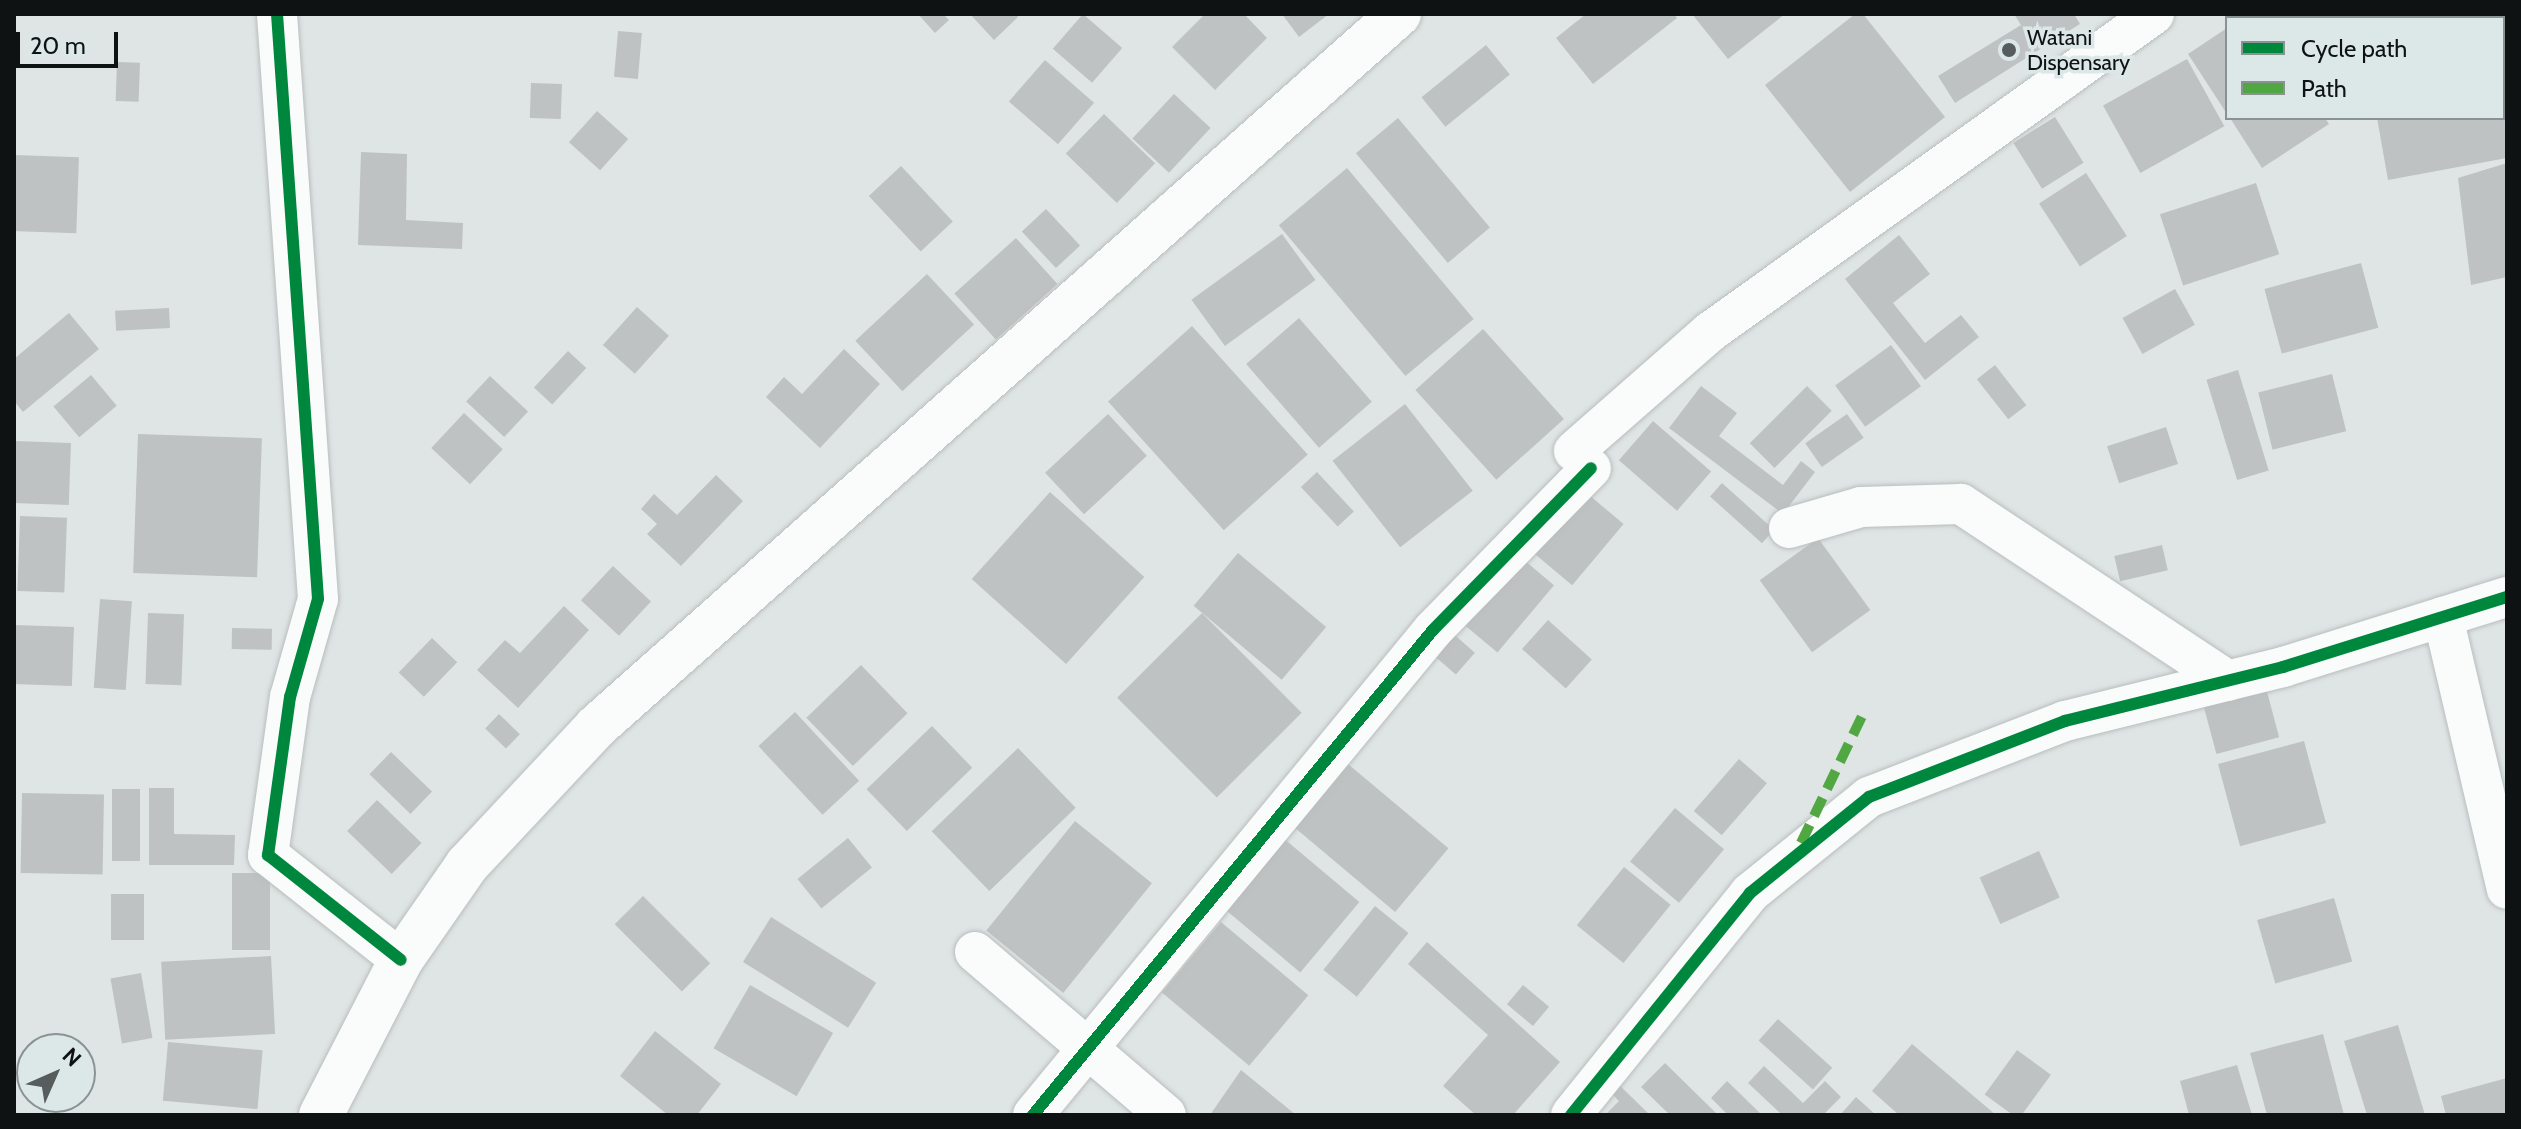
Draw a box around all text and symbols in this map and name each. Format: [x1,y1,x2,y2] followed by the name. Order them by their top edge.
[20,16,122,66] scale bar
[2225,16,2505,120] legend
[2027,24,2130,76] place label: Watani Dispensary
[30,31,86,60] text: 20 m
[2301,34,2407,63] text: Cycle path
[1998,39,2020,61] marker: Watani Dispensary
[2301,74,2347,103] text: Path
[16,1033,96,1113] north arrow
[57,1042,87,1072] text: N

